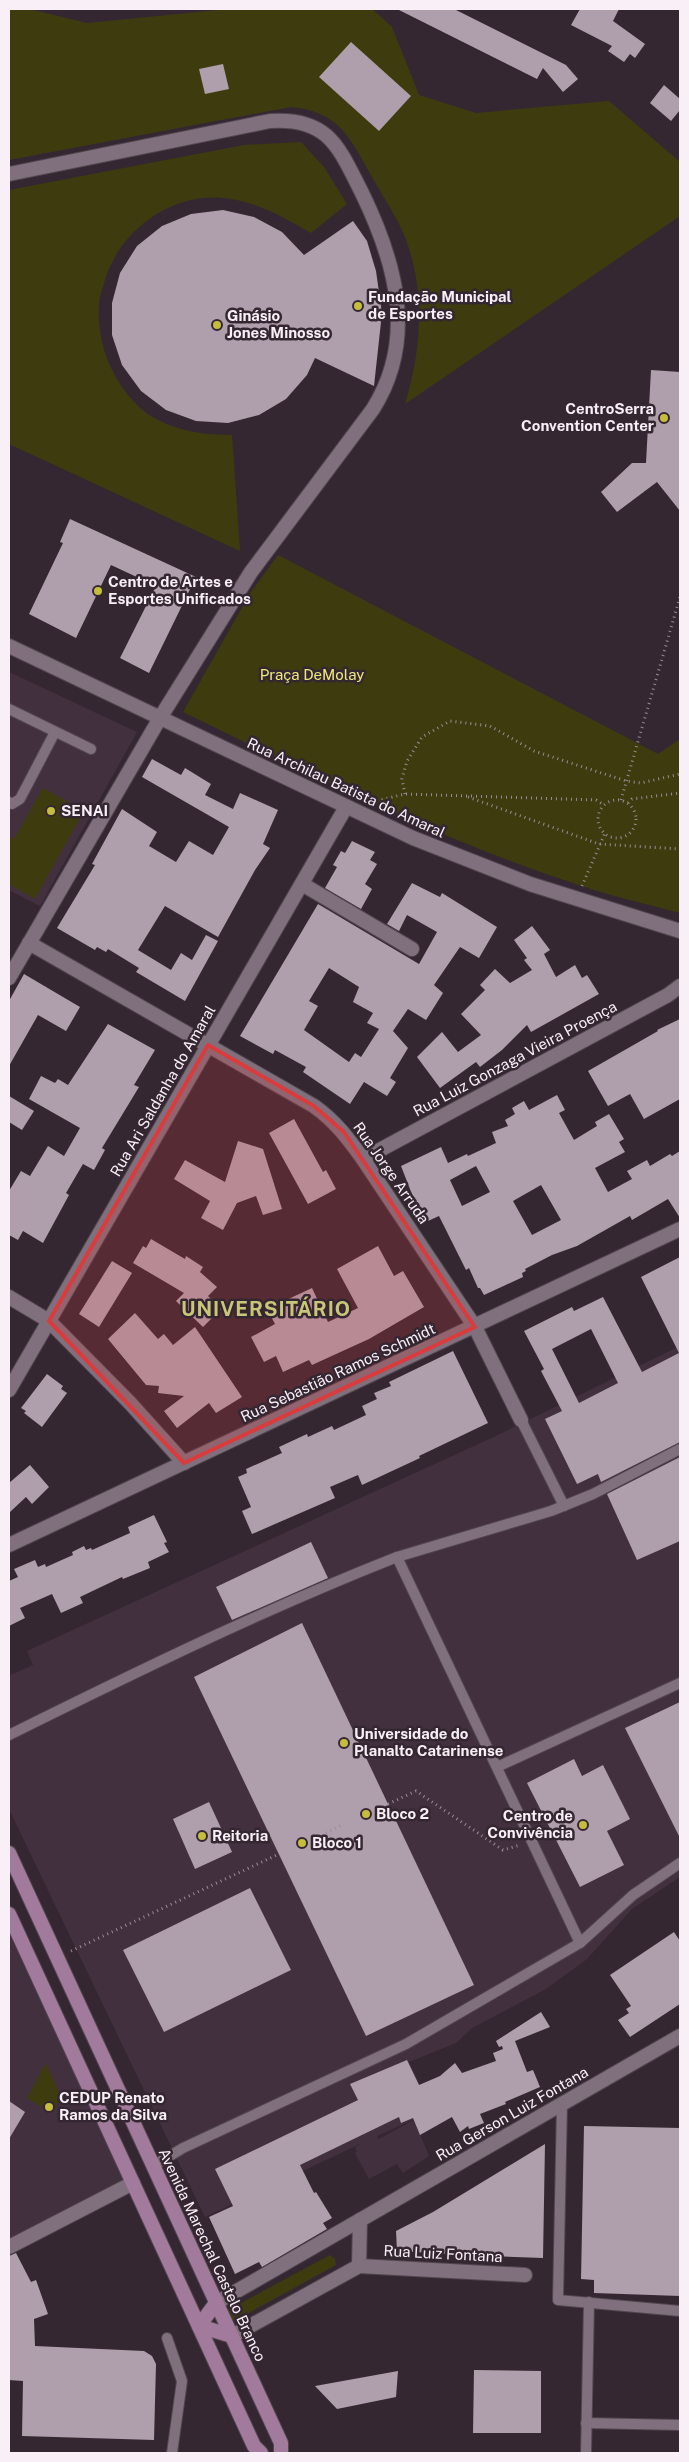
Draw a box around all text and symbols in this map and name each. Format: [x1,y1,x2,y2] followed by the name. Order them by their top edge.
[368,288,512,322] place label: Fundação Municipal de Esportes
[352,300,364,312] marker: Fundação Municipal de Esportes
[227,307,330,341] place label: Ginásio Jones Minosso
[211,319,223,331] marker: Ginásio Jones Minosso
[521,400,654,434] place label: CentroSerra Convention Center
[658,412,670,424] marker: CentroSerra Convention Center
[108,573,251,607] place label: Centro de Artes e Esportes Unificados
[92,585,104,597] marker: Centro de Artes e Esportes Unificados
[260,666,364,683] park label: Praça DeMolay
[244,734,448,841] street label: Rua Archilau Batista do Amaral
[61,802,108,819] place label: SENAI
[45,805,57,817] marker: SENAI
[410,998,619,1120] street label: Rua Luiz Gonzaga Vieira Proença
[107,1002,219,1179] street label: Rua Ari Saldanha do Amaral
[350,1119,433,1227] street label: Rua Jorge Arruda
[181,1296,351,1321] district label: UNIVERSITÁRIO
[238,1320,438,1425] street label: Rua Sebastião Ramos Schmidt
[354,1725,504,1759] place label: Universidade do Planalto Catarinense
[338,1737,350,1749] marker: Universidade do Planalto Catarinense
[376,1805,429,1822] place label: Bloco 2
[487,1807,573,1841] place label: Centro de Convivência
[360,1808,372,1820] marker: Bloco 2
[577,1819,589,1831] marker: Centro de Convivência
[212,1827,268,1844] place label: Reitoria
[196,1830,208,1842] marker: Reitoria
[312,1834,362,1851] place label: Bloco 1
[296,1837,308,1849] marker: Bloco 1
[433,2063,591,2164] street label: Rua Gerson Luiz Fontana
[59,2089,167,2123] place label: CEDUP Renato Ramos da Silva
[43,2101,55,2113] marker: CEDUP Renato Ramos da Silva
[155,2146,269,2364] street label: Avenida Marechal Castelo Branco
[383,2242,503,2265] street label: Rua Luiz Fontana

